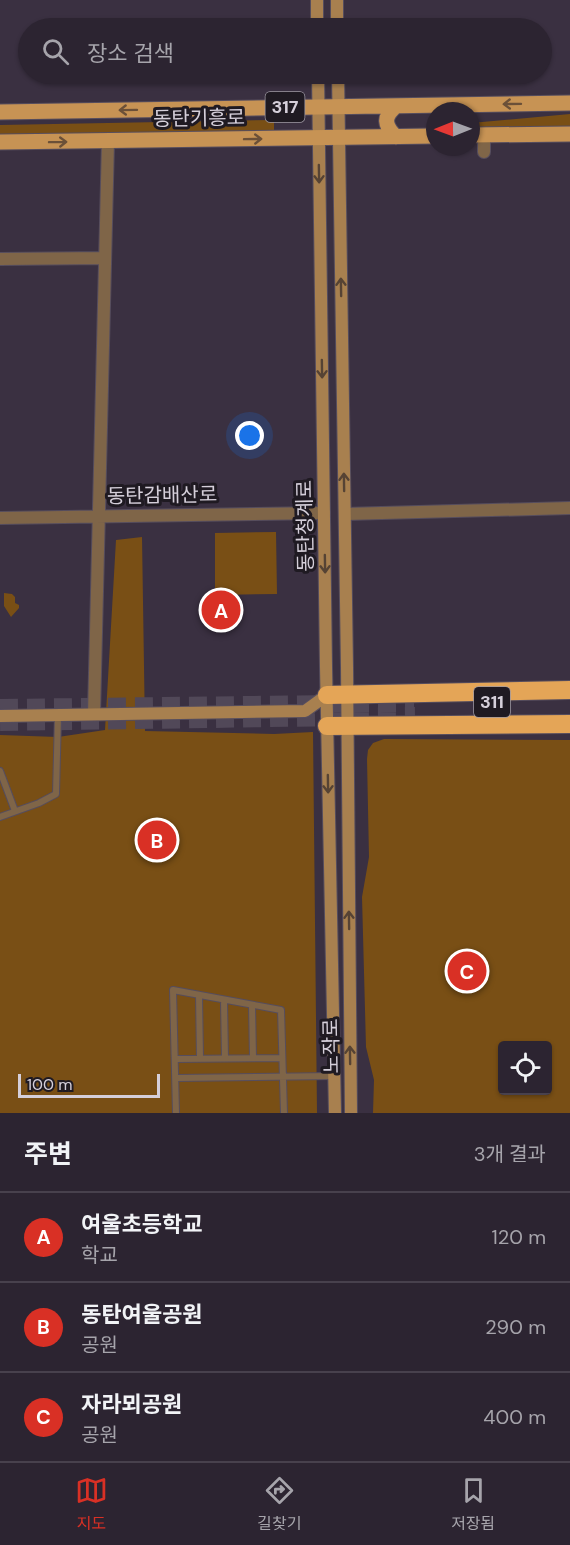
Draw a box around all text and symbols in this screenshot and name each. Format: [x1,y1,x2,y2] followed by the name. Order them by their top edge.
[18,18,552,84] search box
[39,35,72,68] icon: search
[87,39,174,68] text: 장소 검색
[266,92,304,122] road number: 317
[502,98,522,110] one-way arrow
[426,102,480,156] north arrow
[118,104,138,116] one-way arrow
[153,104,245,132] street label: 동탄기흥로
[243,133,263,144] one-way arrow
[48,136,68,147] one-way arrow
[313,163,325,183] one-way arrow
[335,278,347,298] one-way arrow
[316,358,328,378] one-way arrow
[235,421,264,450] your location
[338,473,350,493] one-way arrow
[291,480,319,572] street label: 동탄청계로
[107,481,217,509] street label: 동탄감배산로
[319,553,330,573] one-way arrow
[202,588,240,632] pin: A
[474,687,510,717] road number: 311
[322,774,334,794] one-way arrow
[138,818,176,862] pin: B
[343,910,355,930] one-way arrow
[448,948,486,994] pin: C
[318,1018,344,1074] street label: 노작로
[498,1041,552,1095] map controls
[498,1041,552,1095] button: locate
[344,1045,356,1065] one-way arrow
[18,1071,160,1098] scale bar
[27,1074,72,1095] text: 100 m
[24,1137,72,1171] text: 주변
[474,1141,546,1167] text: 3개 결과
[81,1210,202,1239] text: 여울초등학교
[36,1224,51,1250] text: A
[492,1224,546,1250] text: 120 m
[81,1242,118,1268] text: 학교
[81,1300,202,1329] text: 동탄여울공원
[37,1314,50,1340] text: B
[485,1314,546,1340] text: 290 m
[81,1332,118,1358] text: 공원
[81,1390,182,1419] text: 자라뫼공원
[36,1404,51,1430] text: C
[483,1404,546,1430] text: 400 m
[81,1422,118,1448] text: 공원
[75,1474,108,1534] tab: 지도
[257,1474,301,1534] tab: 길찾기
[451,1474,495,1534] tab: 저장됨

